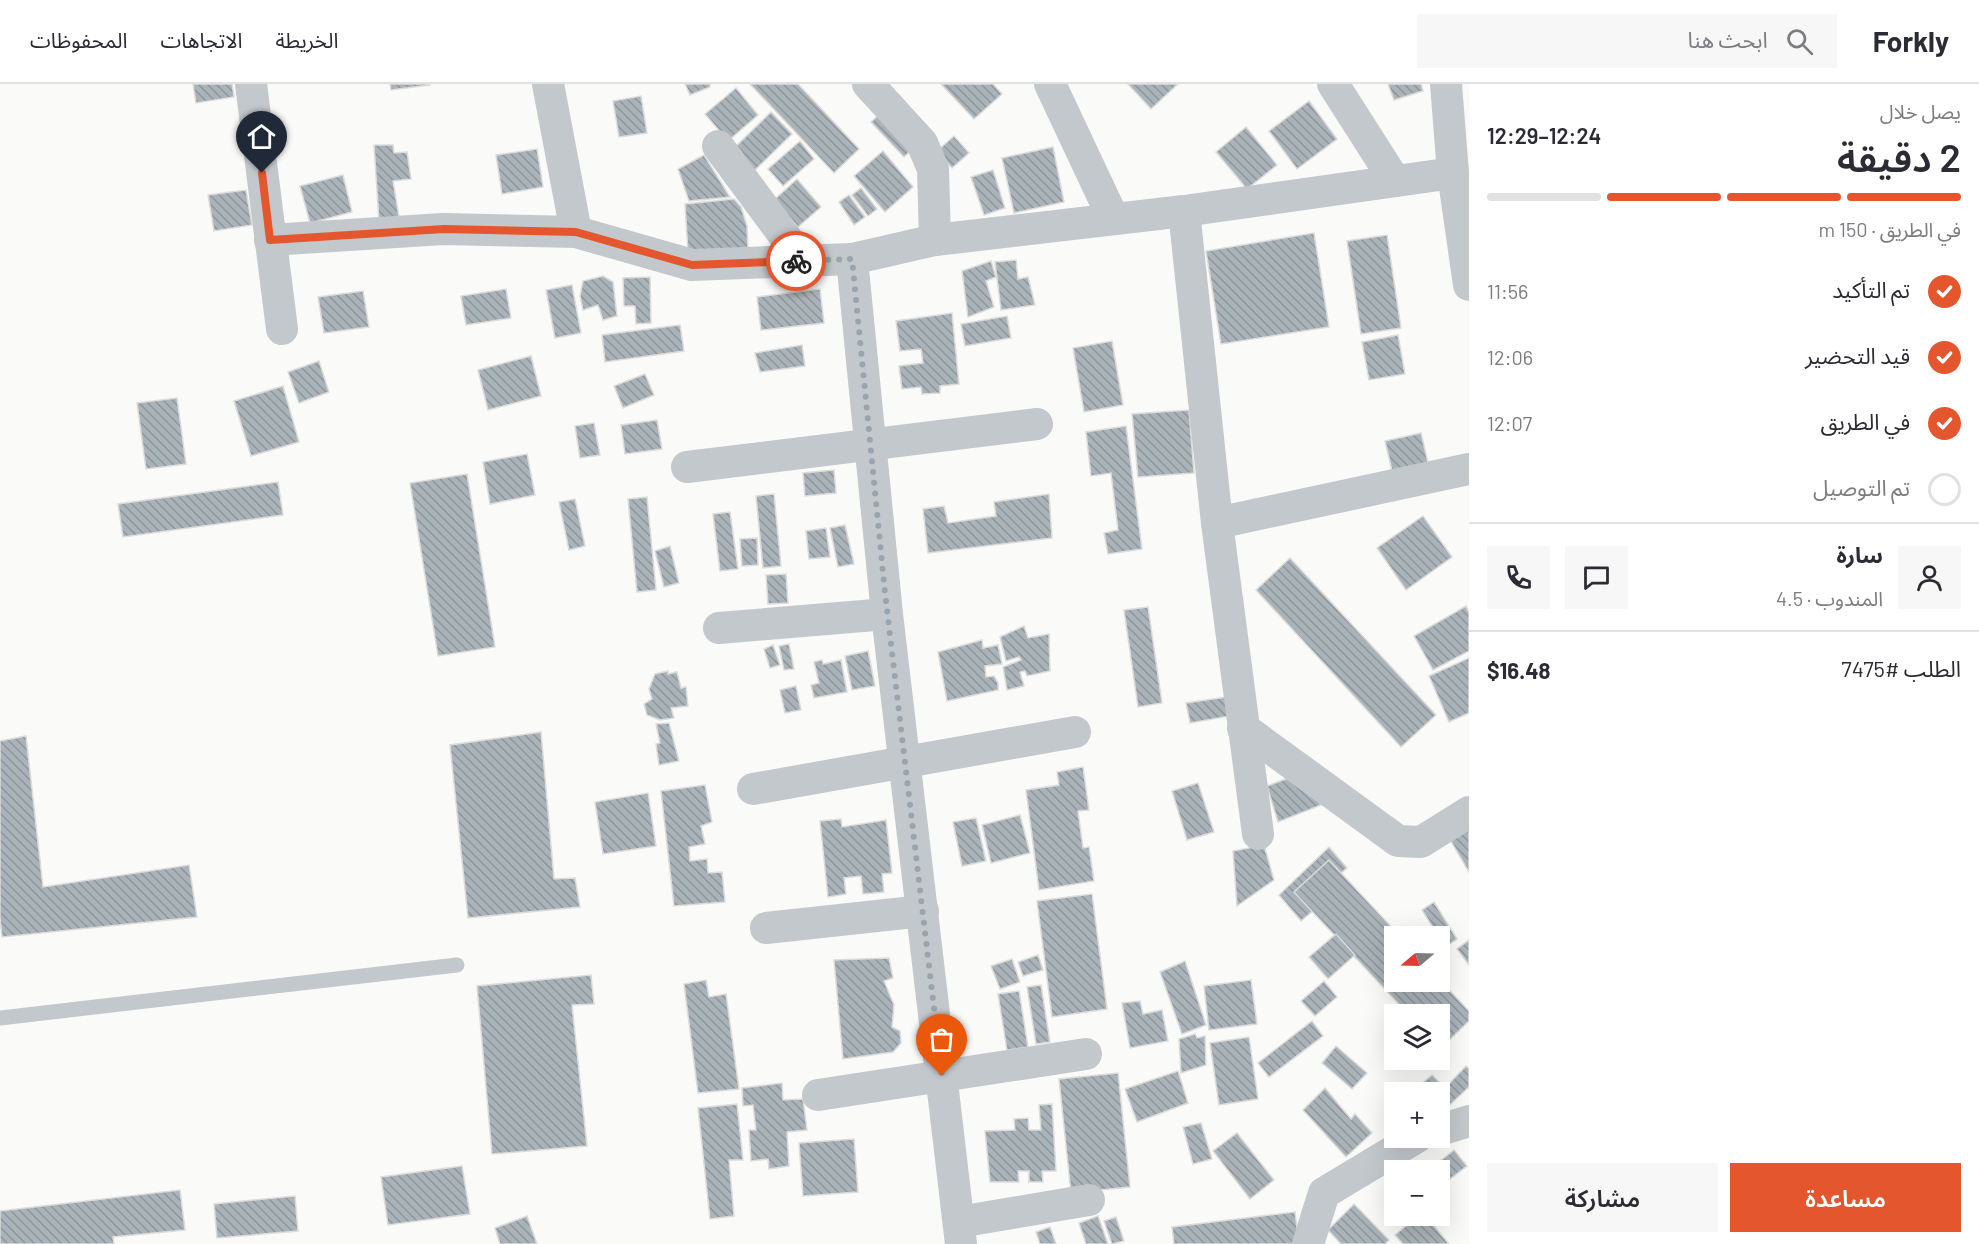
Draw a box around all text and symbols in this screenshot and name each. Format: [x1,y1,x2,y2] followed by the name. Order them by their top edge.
[1417,14,1837,68] search box
[1873,24,1949,58] text: Forkly
[1783,25,1816,58] icon: search
[1688,26,1768,52] text: ابحث هنا
[30,27,127,52] text: المحفوظات
[160,27,242,52] text: الاتجاهات
[275,27,338,52] text: الخريطة
[1880,99,1961,123] text: يصل خلال
[236,111,287,173] pin
[245,120,278,153] icon: home
[1487,122,1601,148] text: 12:24–12:29
[1837,133,1961,180] text: 2 دقيقة
[1818,217,1961,241] text: في الطريق · 150 m
[766,231,826,291] courier
[780,245,813,278] icon: bike
[1928,275,1961,308] icon: check
[1832,276,1910,302] text: تم التأكيد
[1487,279,1528,303] text: 11:56
[1928,341,1961,374] icon: check
[1805,342,1910,368] text: قيد التحضير
[1487,345,1533,369] text: 12:06
[1928,407,1961,440] icon: check
[1821,408,1910,434] text: في الطريق
[1487,411,1532,435] text: 12:07
[1813,474,1910,500] text: تم التوصيل
[1837,541,1883,567] text: سارة
[1487,546,1550,609] button: phone
[1565,546,1628,609] button: chat
[1898,546,1961,609] button: person
[1776,586,1883,610] text: المندوب · 4.5
[1841,655,1961,681] text: الطلب #7475
[1487,657,1550,683] text: $16.48
[1384,926,1450,992] north arrow
[1384,926,1450,1226] map controls
[1384,1004,1450,1070] button: layers
[916,1014,967,1076] pin
[925,1023,958,1056] icon: bag
[1384,1082,1450,1148] button: +
[1384,1160,1450,1226] button: −
[1487,1163,1718,1232] button: مشاركة
[1730,1163,1961,1232] button: مساعدة

